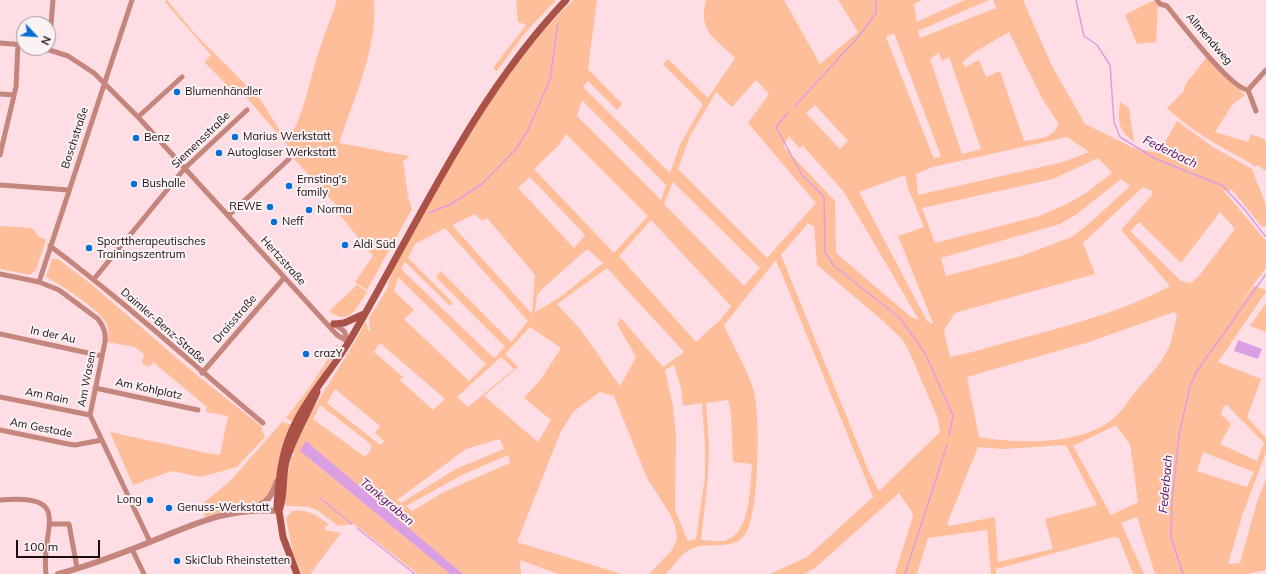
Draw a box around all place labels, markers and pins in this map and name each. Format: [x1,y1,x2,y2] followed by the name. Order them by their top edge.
[185,85,262,99] place label: Blumenhändler
[172,87,182,97] marker: Blumenhändler
[243,130,331,144] place label: Marius Werkstatt
[144,131,170,145] place label: Benz
[230,132,240,142] marker: Marius Werkstatt
[131,133,141,143] marker: Benz
[227,146,336,160] place label: Autoglaser Werkstatt
[214,148,224,158] marker: Autoglaser Werkstatt
[297,173,347,199] place label: Ernsting's family
[142,177,186,191] place label: Bushalle
[129,179,139,189] marker: Bushalle
[284,181,294,191] marker: Ernsting's family
[229,200,262,214] place label: REWE
[265,202,275,212] marker: REWE
[317,203,352,217] place label: Norma
[304,205,314,215] marker: Norma
[282,215,303,229] place label: Neff
[269,217,279,227] marker: Neff
[97,235,206,261] place label: Sporttherapeutisches Trainingszentrum
[353,238,396,252] place label: Aldi Süd
[340,240,350,250] marker: Aldi Süd
[84,243,94,253] marker: Sporttherapeutisches Trainingszentrum
[314,347,342,361] place label: crazY
[301,349,311,359] marker: crazY
[117,493,142,507] place label: Long
[145,495,155,505] marker: Long
[177,501,269,515] place label: Genuss-Werkstatt
[164,503,174,513] marker: Genuss-Werkstatt
[185,554,290,568] place label: SkiClub Rheinstetten
[172,556,182,566] marker: SkiClub Rheinstetten

